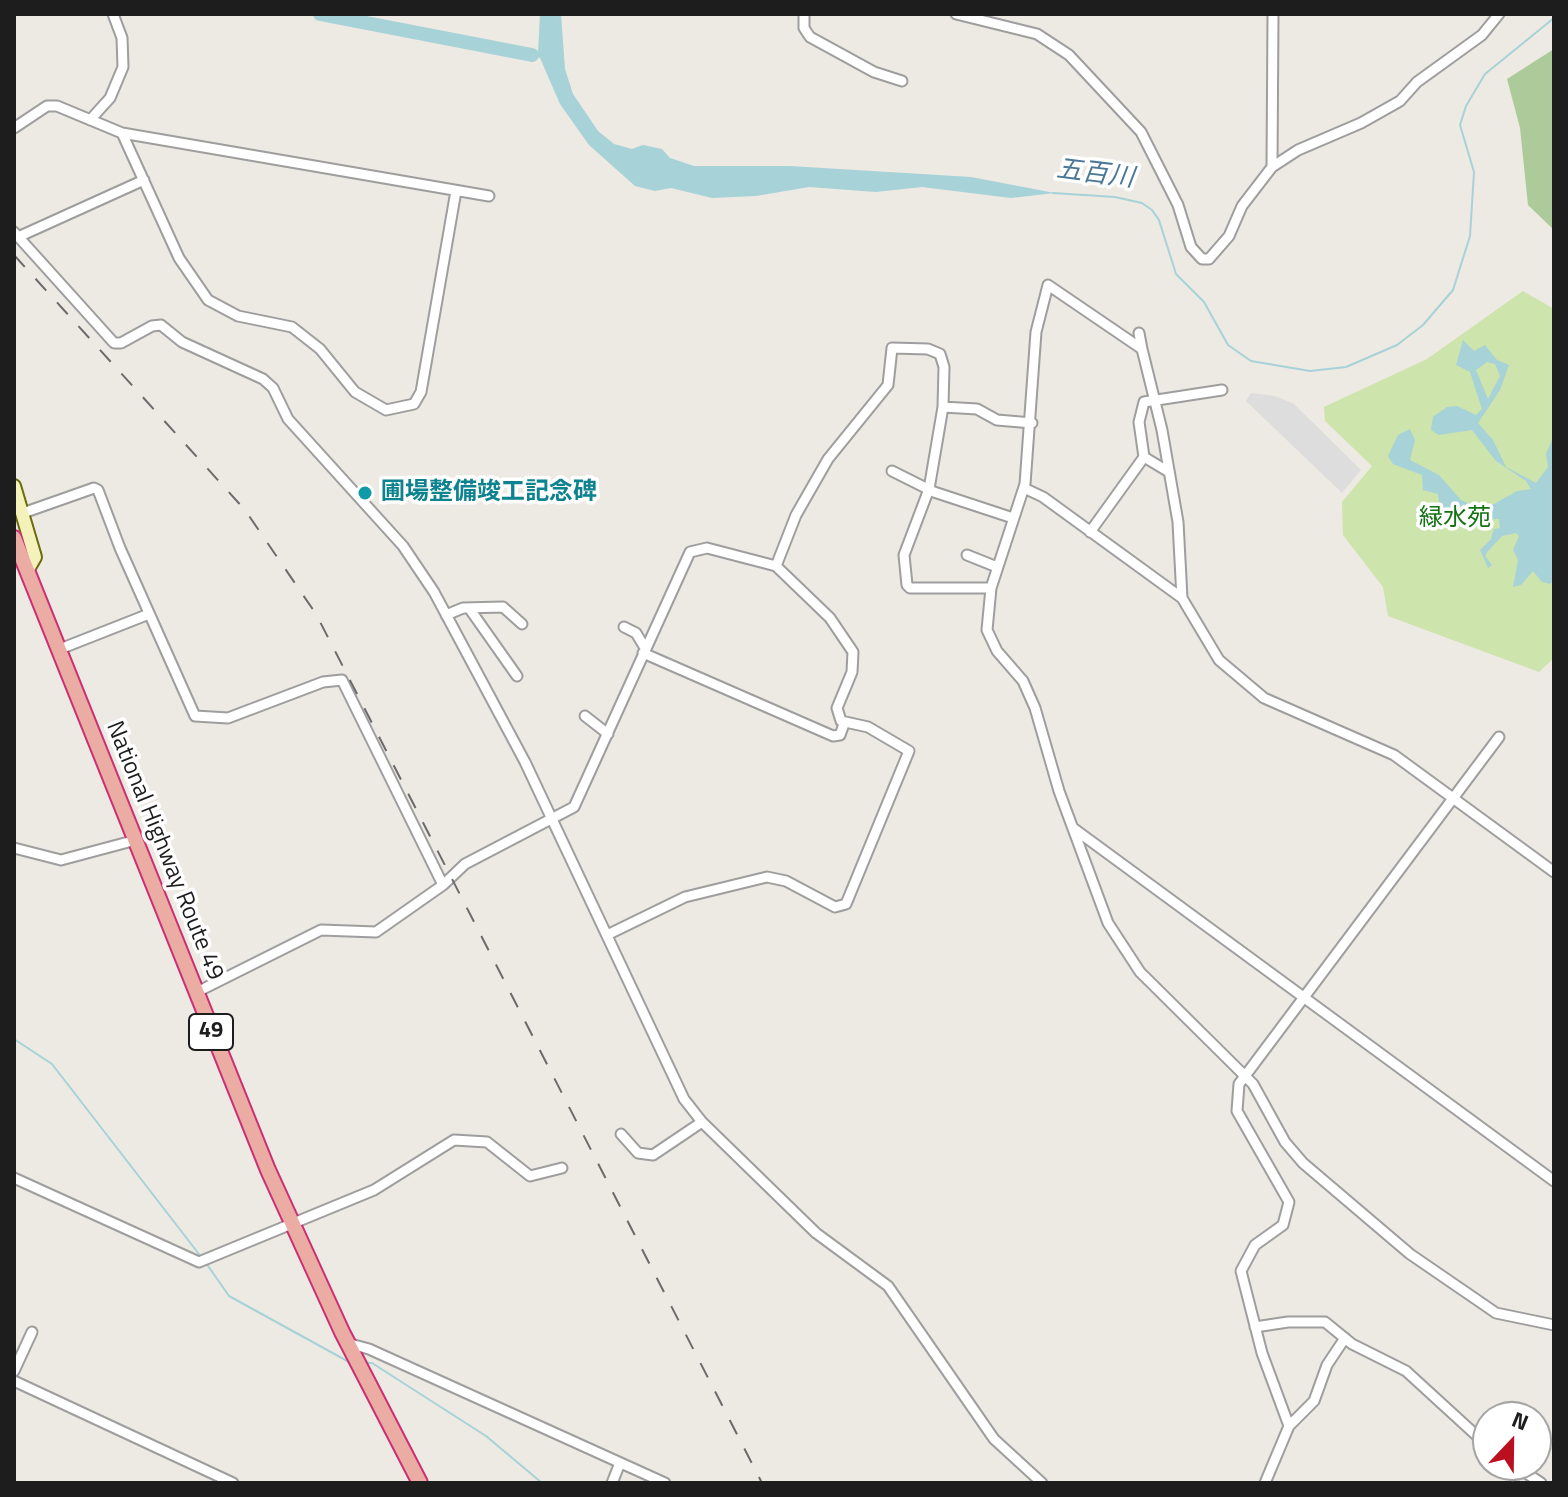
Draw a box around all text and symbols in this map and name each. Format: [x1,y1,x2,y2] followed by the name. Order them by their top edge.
[1054,155,1136,195] water label: 五百川
[381,479,597,507] place label: 圃場整備竣工記念碑
[356,484,374,502] marker: 圃場整備竣工記念碑
[1419,505,1491,533] park label: 緑水苑
[99,717,229,985] street label: National Highway Route 49
[189,1014,233,1050] road number: 49
[1472,1401,1552,1481] north arrow
[1507,1402,1534,1439] text: N

